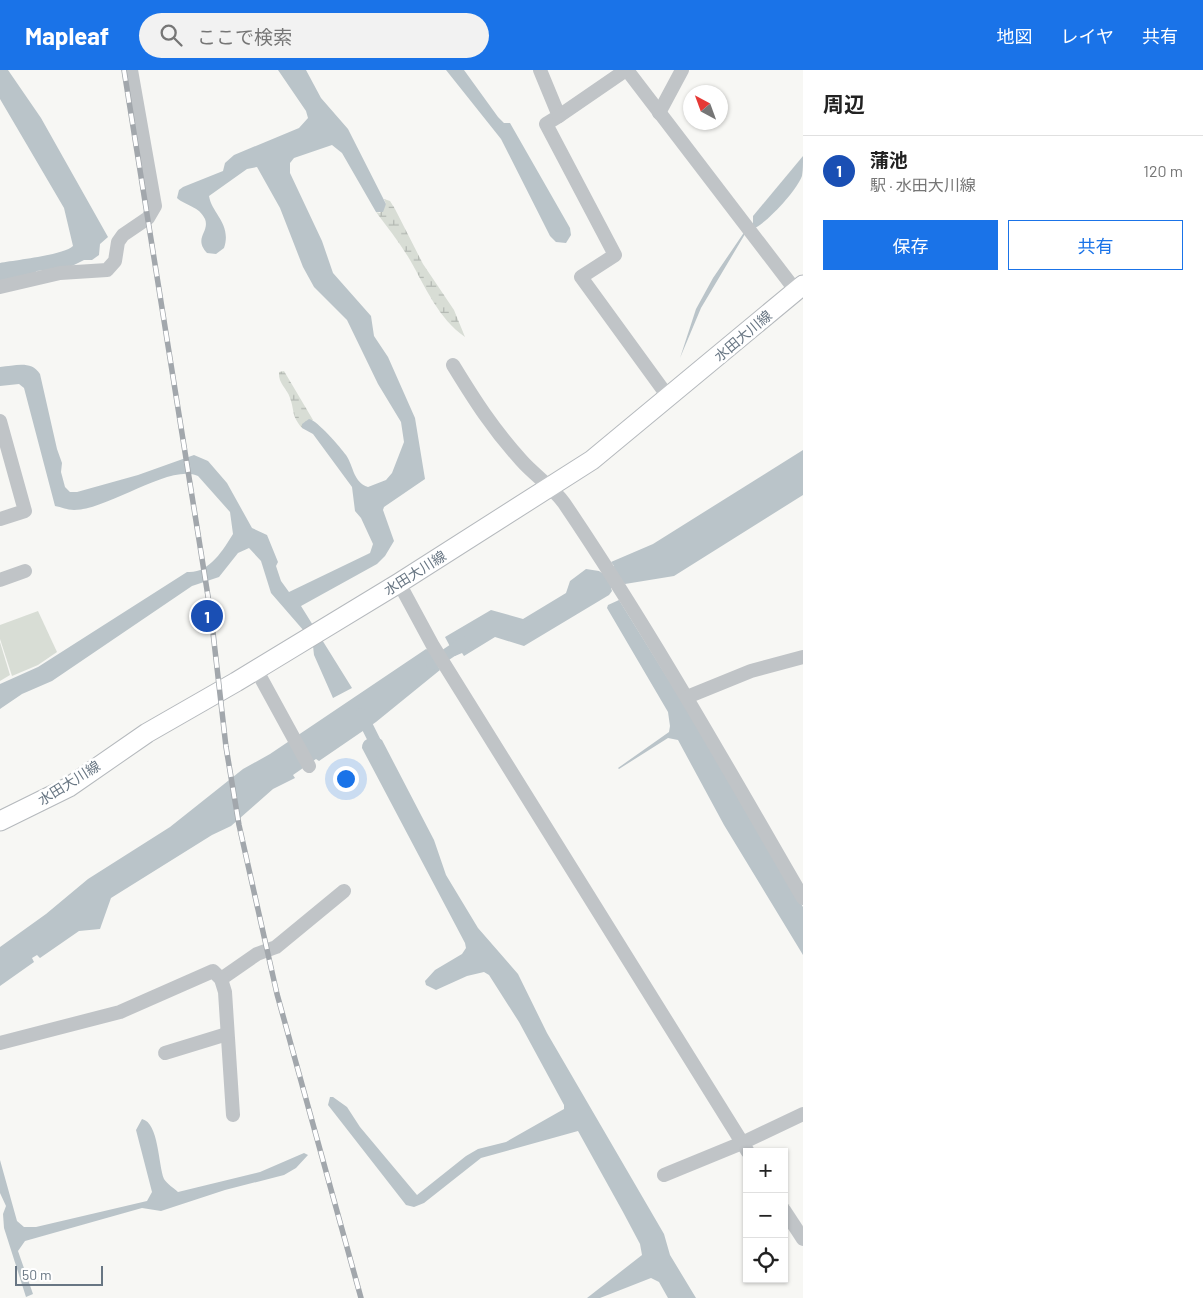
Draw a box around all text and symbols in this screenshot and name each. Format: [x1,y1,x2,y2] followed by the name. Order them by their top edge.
[139,13,489,58] search box
[25,21,109,50] text: Mapleaf
[157,21,185,49] icon: search
[197,25,292,48] text: ここで検索
[997,25,1033,47] text: 地図
[1061,25,1114,47] text: レイヤ
[1142,25,1178,47] text: 共有
[683,85,728,130] north arrow
[823,91,865,116] text: 周辺
[870,148,908,171] text: 蒲池
[836,161,842,180] text: 1
[1143,161,1183,180] text: 120 m
[870,175,976,194] text: 駅 · 水田大川線
[823,220,998,270] button: 保存
[1008,220,1183,270] button: 共有
[710,307,775,365] street label: 水田大川線
[381,547,449,598] street label: 水田大川線
[191,597,223,635] pin: 1
[35,757,103,808] street label: 水田大川線
[333,766,359,792] your location
[743,1148,788,1283] map controls
[743,1148,788,1193] button: +
[743,1193,788,1238] button: −
[743,1238,788,1283] button: locate
[15,1263,102,1286] scale bar
[22,1266,51,1283] text: 50 m

